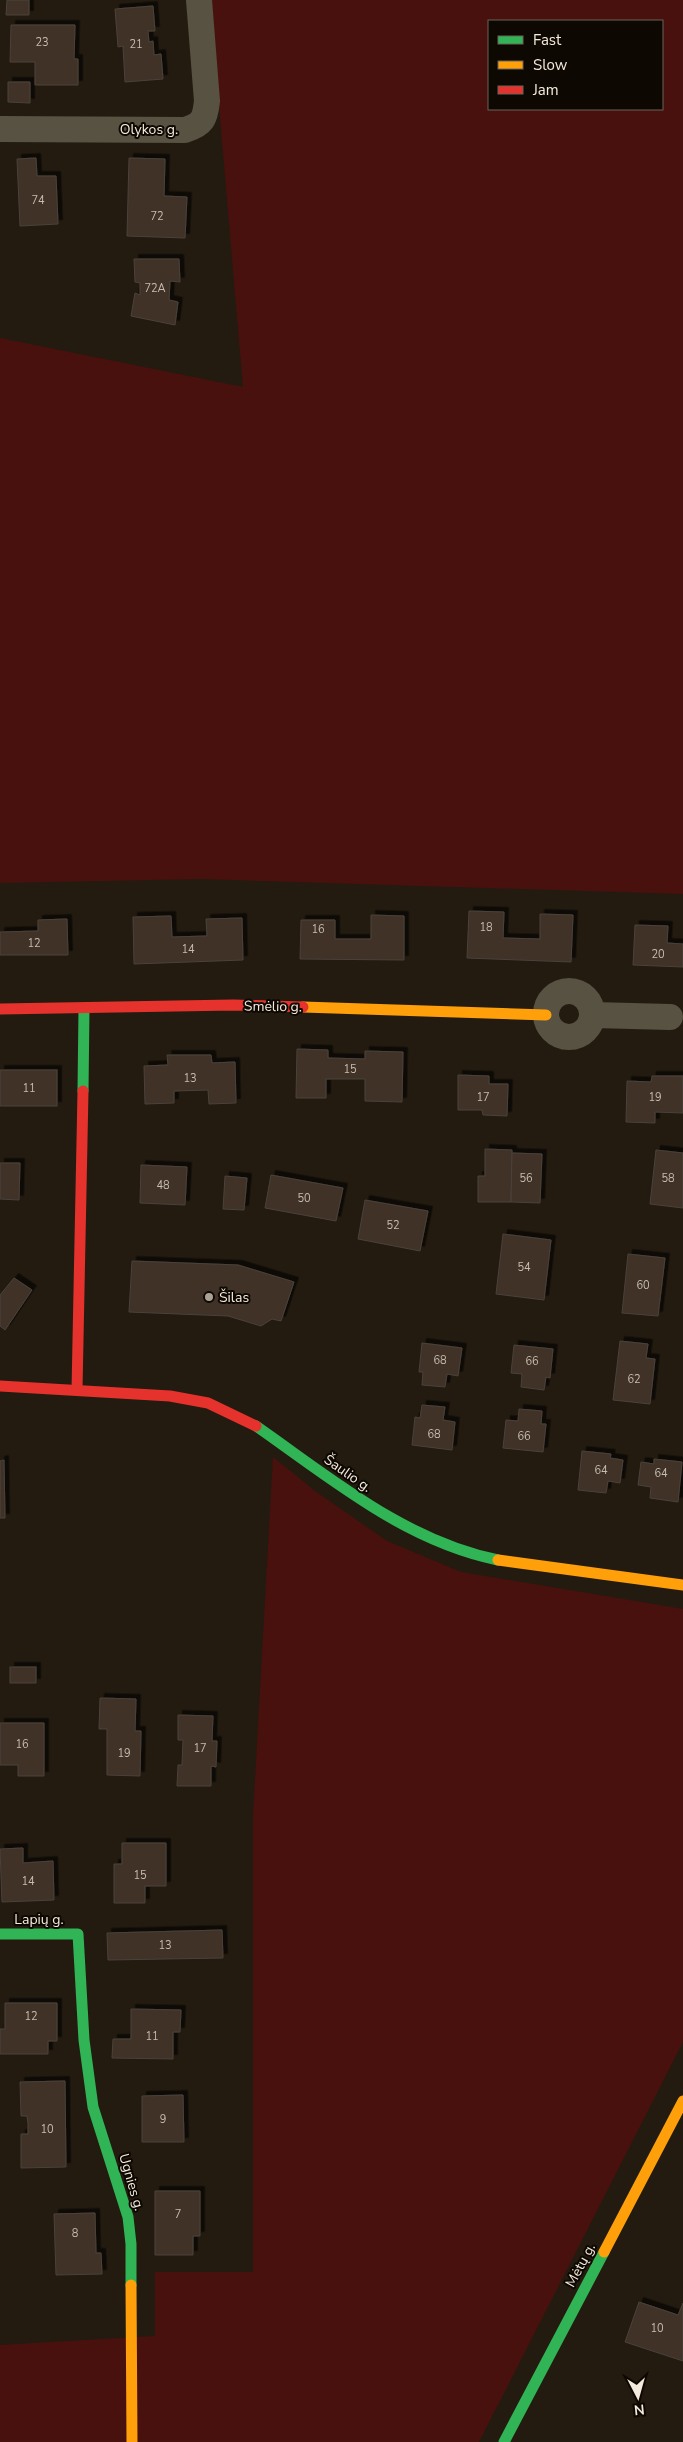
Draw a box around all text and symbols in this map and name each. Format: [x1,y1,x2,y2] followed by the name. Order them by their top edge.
[488,20,663,110] legend
[533,30,562,50] text: Fast
[35,35,49,50] house number: 23
[129,37,143,52] house number: 21
[533,55,568,75] text: Slow
[532,80,559,100] text: Jam
[120,120,178,139] street label: Olykos g.
[31,193,45,208] house number: 74
[150,209,164,224] house number: 72
[144,281,166,296] house number: 72A
[479,920,493,935] house number: 18
[311,922,325,937] house number: 16
[27,936,41,951] house number: 12
[181,942,195,957] house number: 14
[651,947,665,962] house number: 20
[244,996,302,1017] street label: Smėlio g.
[343,1062,357,1077] house number: 15
[183,1071,197,1086] house number: 13
[22,1081,36,1096] house number: 11
[476,1090,490,1105] house number: 17
[648,1090,662,1105] house number: 19
[519,1171,533,1186] house number: 56
[661,1171,675,1186] house number: 58
[156,1178,170,1193] house number: 48
[297,1191,311,1206] house number: 50
[386,1218,400,1233] house number: 52
[517,1260,531,1275] house number: 54
[636,1278,650,1293] house number: 60
[219,1288,249,1307] place label: Šilas
[203,1291,215,1303] marker: Šilas
[433,1353,447,1368] house number: 68
[525,1354,539,1369] house number: 66
[627,1372,641,1387] house number: 62
[427,1427,441,1442] house number: 68
[517,1429,531,1444] house number: 66
[320,1450,375,1497] street label: Šaulio g.
[594,1463,608,1478] house number: 64
[654,1466,668,1481] house number: 64
[15,1737,29,1752] house number: 16
[193,1741,207,1756] house number: 17
[117,1746,131,1761] house number: 19
[133,1868,147,1883] house number: 15
[21,1874,35,1889] house number: 14
[14,1910,64,1929] street label: Lapių g.
[158,1938,172,1953] house number: 13
[24,2009,38,2024] house number: 12
[145,2029,159,2044] house number: 11
[160,2112,166,2127] house number: 9
[40,2122,54,2137] house number: 10
[114,2151,149,2213] street label: Ugnies g.
[175,2207,181,2222] house number: 7
[72,2226,79,2241] house number: 8
[561,2240,600,2291] street label: Mėtų g.
[650,2321,664,2336] house number: 10
[613,2372,663,2422] north arrow
[633,2399,646,2419] text: N

